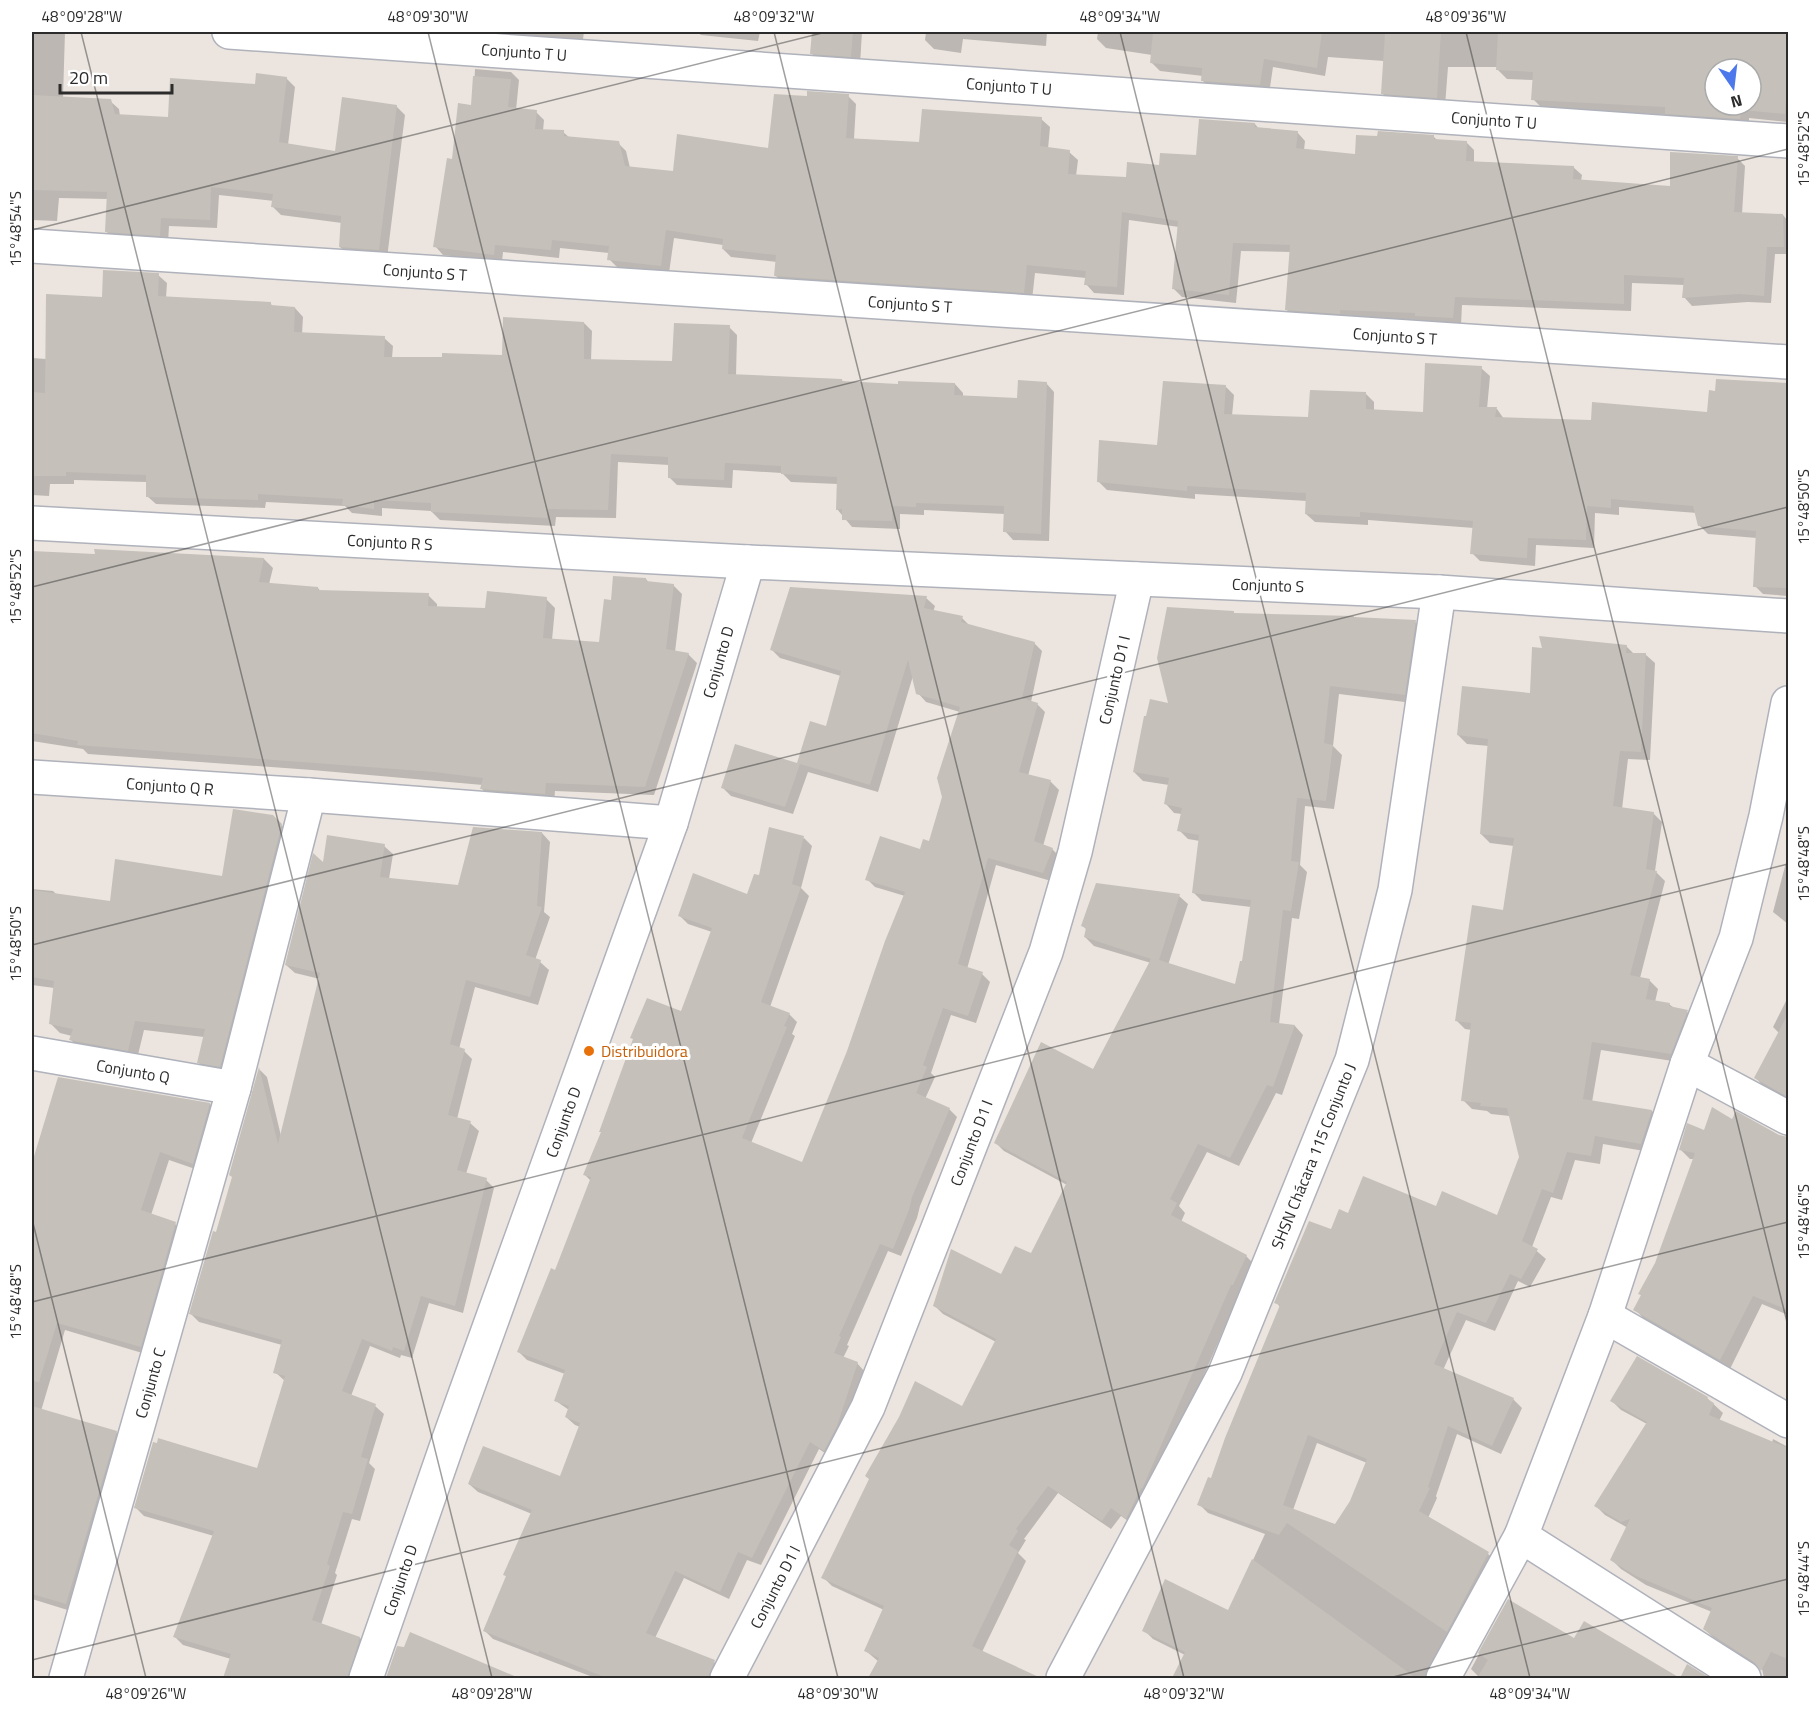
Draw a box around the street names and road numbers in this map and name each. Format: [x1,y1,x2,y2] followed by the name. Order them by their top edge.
[480,37,568,67] street label: Conjunto T U
[965,71,1053,101] street label: Conjunto T U
[1450,105,1538,135] street label: Conjunto T U
[382,257,468,287] street label: Conjunto S T
[867,289,953,319] street label: Conjunto S T
[1352,321,1438,351] street label: Conjunto S T
[347,528,433,556] street label: Conjunto R S
[1231,572,1305,598] street label: Conjunto S
[696,623,740,701] street label: Conjunto D
[1092,633,1136,727] street label: Conjunto D1 I
[125,771,215,801] street label: Conjunto Q R
[94,1053,172,1089] street label: Conjunto Q
[1265,1059,1361,1253] street label: SHSN Chácara 115 Conjunto J
[539,1083,587,1161] street label: Conjunto D
[944,1096,998,1190] street label: Conjunto D1 I
[128,1345,172,1421] street label: Conjunto C
[377,1541,423,1619] street label: Conjunto D
[744,1541,806,1633] street label: Conjunto D1 I

